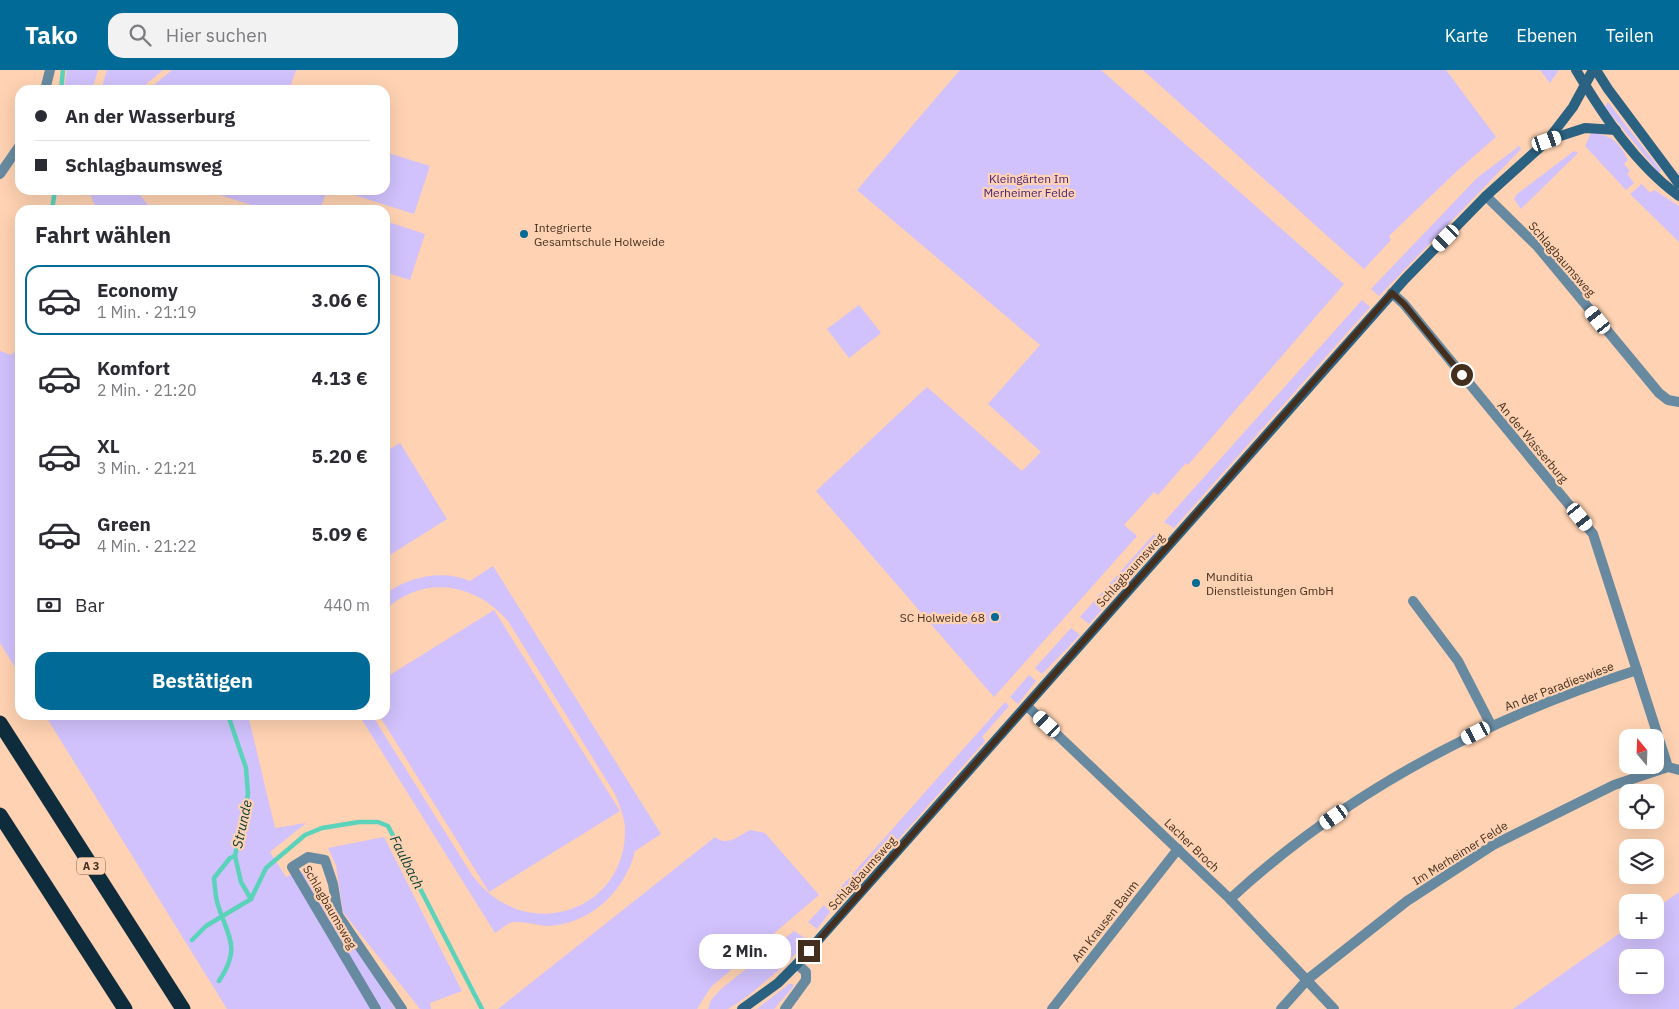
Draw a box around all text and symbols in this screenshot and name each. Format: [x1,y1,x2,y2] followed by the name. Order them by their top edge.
[108,13,458,58] search box
[25,19,78,51] text: Tako
[126,21,154,49] icon: search
[166,23,267,47] text: Hier suchen
[1445,24,1488,47] text: Karte
[1516,24,1577,47] text: Ebenen
[1605,24,1654,47] text: Teilen
[65,104,235,128] text: An der Wasserburg
[1530,129,1563,153] car
[65,153,222,177] text: Schlagbaumsweg
[983,171,1075,200] park label: Kleingärten Im Merheimer Felde
[1525,218,1599,300] street label: Schlagbaumsweg
[35,220,171,249] text: Fahrt wählen
[534,220,665,249] place label: Integrierte Gesamtschule Holweide
[1430,222,1461,254] car
[518,228,530,240] marker: Integrierte Gesamtschule Holweide
[37,278,82,323] icon: car
[97,278,178,302] text: Economy
[312,288,368,312] text: 3.06 €
[97,302,197,322] text: 1 Min. · 21:19
[1582,304,1613,336] car
[37,356,82,401] icon: car
[97,356,170,380] text: Komfort
[1451,364,1473,386] route start
[312,366,368,390] text: 4.13 €
[97,380,197,400] text: 2 Min. · 21:20
[1494,398,1572,486] street label: An der Wasserburg
[37,434,82,479] icon: car
[97,434,120,458] text: XL
[312,444,368,468] text: 5.20 €
[97,458,197,478] text: 3 Min. · 21:21
[1564,501,1595,533] car
[37,512,82,557] icon: car
[97,512,151,536] text: Green
[312,522,368,546] text: 5.09 €
[1093,529,1168,610] street label: Schlagbaumsweg
[97,536,197,556] text: 4 Min. · 21:22
[1206,569,1334,598] place label: Munditia Dienstleistungen GmbH
[1190,577,1202,589] marker: Munditia Dienstleistungen GmbH
[35,591,63,619] icon: cash
[75,593,105,617] text: Bar
[323,595,370,615] text: 440 m
[900,610,985,625] place label: SC Holweide 68
[989,611,1001,623] marker: SC Holweide 68
[35,652,370,710] button: Bestätigen
[1502,658,1616,714] street label: An der Paradieswiese
[1030,708,1063,740] car
[1459,720,1492,746] car
[1619,729,1664,774] north arrow
[1619,729,1664,994] map controls
[1619,784,1664,829] button: locate
[228,798,256,850] water label: Strunde
[1317,802,1350,832] car
[1161,815,1223,875] street label: Lacher Broch
[1410,817,1511,888] street label: Im Merheimer Felde
[386,832,428,892] water label: Faulbach
[825,832,900,913] street label: Schlagbaumsweg
[1619,839,1664,884] button: layers
[77,858,105,874] road number: A 3
[300,862,360,952] street label: Schlagbaumsweg
[1068,877,1142,965] street label: Am Krausen Baum
[1619,894,1664,939] button: +
[699,934,792,968] callout: 2 Min.
[798,940,820,962] route end
[722,941,768,961] text: 2 Min.
[1619,949,1664,994] button: −

